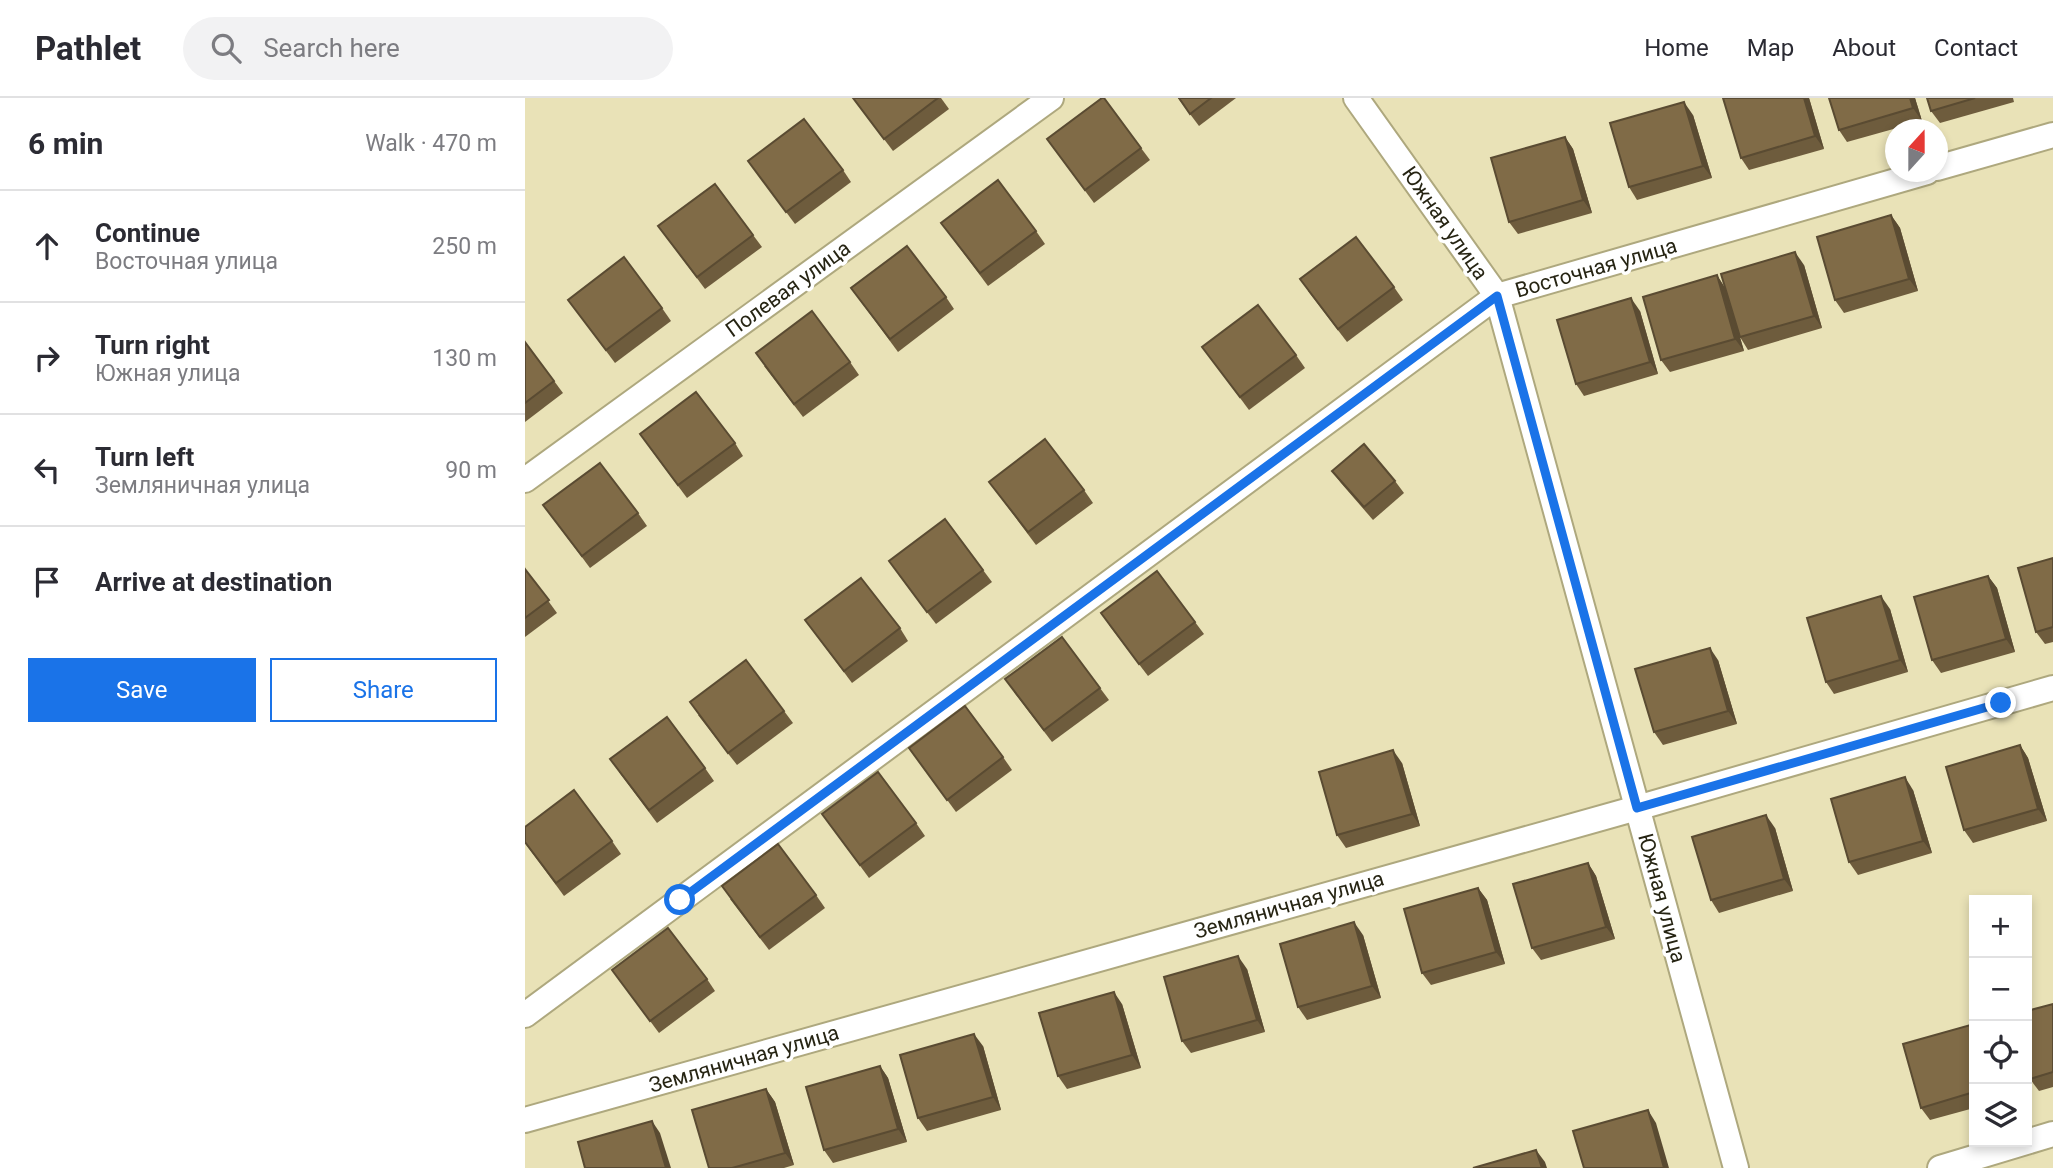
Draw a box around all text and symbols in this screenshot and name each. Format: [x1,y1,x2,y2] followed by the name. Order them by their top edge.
[183,17,673,80] search box
[35,29,141,68] text: Pathlet
[207,29,245,67] icon: search
[263,33,400,63] text: Search here
[1644,34,1709,62] text: Home
[1747,34,1794,62] text: Map
[1832,34,1896,62] text: About
[1934,34,2018,62] text: Contact
[1885,119,1948,182] north arrow
[28,126,103,161] text: 6 min
[365,130,497,157] text: Walk · 470 m
[1397,162,1493,284] street label: Южная улица
[95,218,200,248] text: Continue
[28,227,66,265] icon: ahead
[432,233,497,260] text: 250 m
[1512,233,1680,303] street label: Восточная улица
[721,236,855,342] street label: Полевая улица
[95,248,278,275] text: Восточная улица
[95,330,210,360] text: Turn right
[28,339,66,377] icon: right
[432,345,497,372] text: 130 m
[95,360,240,387] text: Южная улица
[95,442,194,472] text: Turn left
[28,451,66,489] icon: left
[445,457,497,484] text: 90 m
[95,472,310,499] text: Земляничная улица
[28,563,66,601] icon: arrive
[95,567,332,597] text: Arrive at destination
[28,658,256,722] button: Save
[270,658,497,722] button: Share
[1985,687,2016,718] route end
[1633,831,1691,965] street label: Южная улица
[1191,866,1387,944] street label: Земляничная улица
[664,884,695,915] route start
[1969,895,2032,1147] map controls
[1969,895,2032,958] button: +
[1969,958,2032,1021] button: −
[646,1020,842,1098] street label: Земляничная улица
[1969,1021,2032,1084] button: locate
[1969,1084,2032,1147] button: layers

